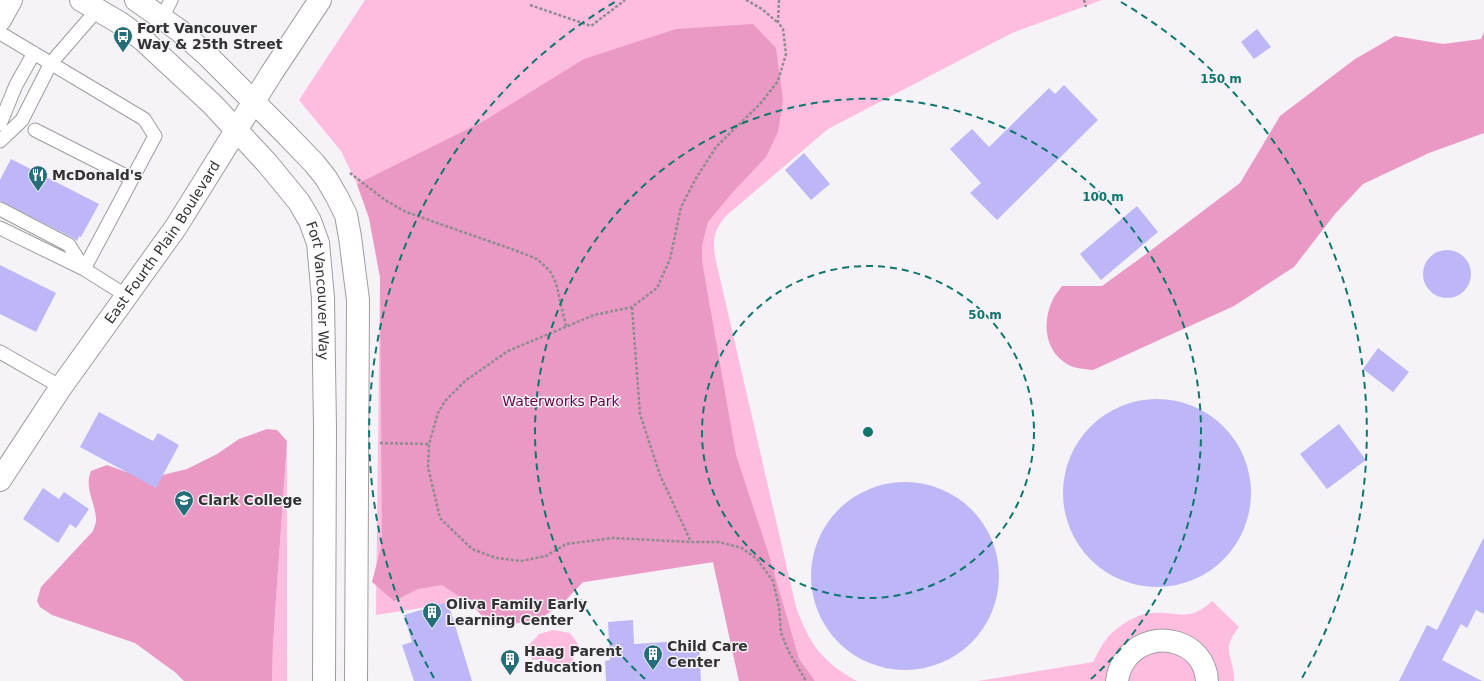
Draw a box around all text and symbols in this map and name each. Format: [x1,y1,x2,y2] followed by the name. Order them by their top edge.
[137,20,283,52] place label: Fort Vancouver Way & 25th Street
[112,25,134,53] bus stop icon: Fort Vancouver Way & 25th Street
[1200,72,1242,86] text: 150 m
[101,158,223,327] street label: East Fourth Plain Boulevard
[27,164,49,192] restaurant icon: McDonald's
[52,167,142,183] place label: McDonald's
[1082,190,1124,204] text: 100 m
[303,219,332,360] street label: Fort Vancouver Way
[968,308,1002,322] text: 50 m
[502,393,621,409] park label: Waterworks Park
[861,425,875,439] centre of rings
[173,489,195,517] school or university icon: Clark College
[198,492,302,508] place label: Clark College
[446,596,587,628] place label: Oliva Family Early Learning Center
[421,601,443,629] building icon: Oliva Family Early Learning Center
[667,638,748,670] place label: Child Care Center
[524,643,622,675] place label: Haag Parent Education
[642,643,664,671] building icon: Child Care Center
[499,648,521,676] building icon: Haag Parent Education

